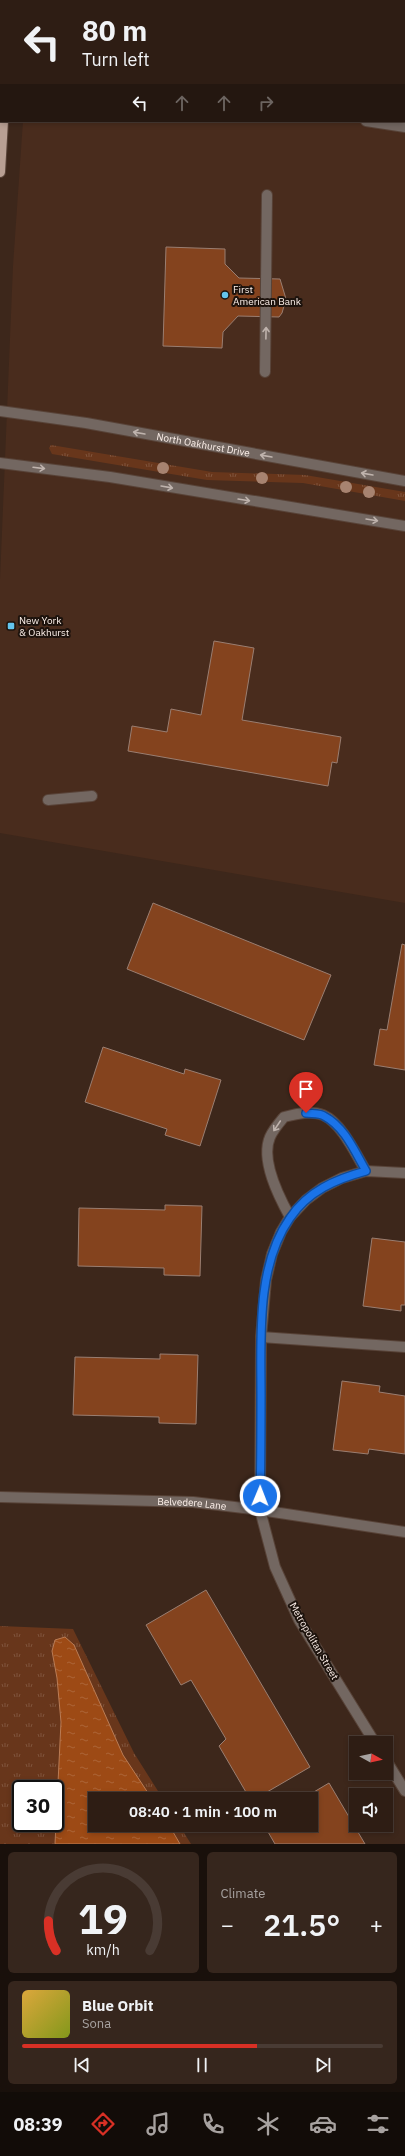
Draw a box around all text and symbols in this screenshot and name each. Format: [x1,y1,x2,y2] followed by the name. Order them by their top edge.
[82,12,147,49] text: 80 m
[16,16,68,68] icon: left
[82,48,150,71] text: Turn left
[129,92,151,114] icon: left
[171,92,193,114] icon: ahead
[213,92,235,114] icon: ahead
[255,92,277,114] icon: right
[233,283,302,308] place label: First American Bank
[220,290,230,300] marker: First American Bank
[262,327,269,340] one-way arrow
[133,429,146,437] one-way arrow
[156,429,251,459] street label: North Oakhurst Drive
[260,452,273,460] one-way arrow
[32,464,45,472] one-way arrow
[360,470,373,478] one-way arrow
[160,483,173,491] one-way arrow
[237,496,250,504] one-way arrow
[365,517,378,525] one-way arrow
[19,614,70,639] place label: New York & Oakhurst
[6,621,16,631] marker: New York & Oakhurst
[289,1072,323,1113] pin
[295,1078,317,1100] icon: arrive
[273,1120,281,1131] one-way arrow
[239,1475,281,1517] position arrow
[157,1495,228,1512] street label: Belvedere Lane
[287,1600,342,1682] street label: Metropolitan Street
[349,1736,393,1780] north arrow
[349,1736,393,1832] map controls
[12,1780,64,1832] speed limit sign: 30
[349,1788,393,1832] button: sound
[129,1802,277,1821] text: 08:40 · 1 min · 100 m
[221,1885,265,1902] text: Climate
[78,1890,128,1944] text: 19
[263,1905,340,1944] text: 21.5°
[221,1910,234,1939] text: −
[370,1910,383,1939] text: +
[86,1939,120,1958] text: km/h
[82,1996,153,2015] text: Blue Orbit
[82,2015,111,2032] text: Sona
[71,2054,93,2076] icon: previous
[191,2054,213,2076] icon: pause
[312,2054,334,2076] icon: next
[89,2110,117,2138] icon: directions
[144,2110,172,2138] icon: music
[199,2110,227,2138] icon: phone
[254,2110,282,2138] icon: climate
[309,2110,337,2138] icon: car
[364,2110,392,2138] icon: filters
[13,2113,63,2136] text: 08:39

